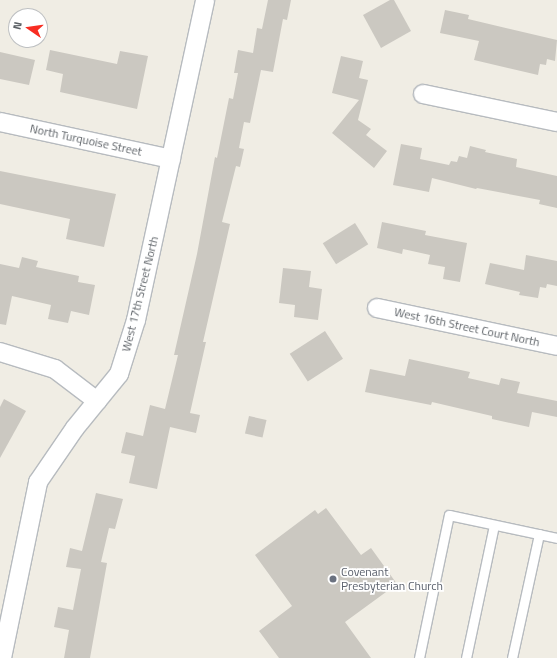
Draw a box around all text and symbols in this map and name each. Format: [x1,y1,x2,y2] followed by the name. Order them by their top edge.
[8,8,48,48] north arrow
[9,20,26,31] text: N
[29,121,143,159] street label: North Turquoise Street
[119,235,161,353] street label: West 17th Street North
[393,305,541,349] street label: West 16th Street Court North
[341,565,443,593] place label: Covenant Presbyterian Church
[328,574,338,584] marker: Covenant Presbyterian Church

